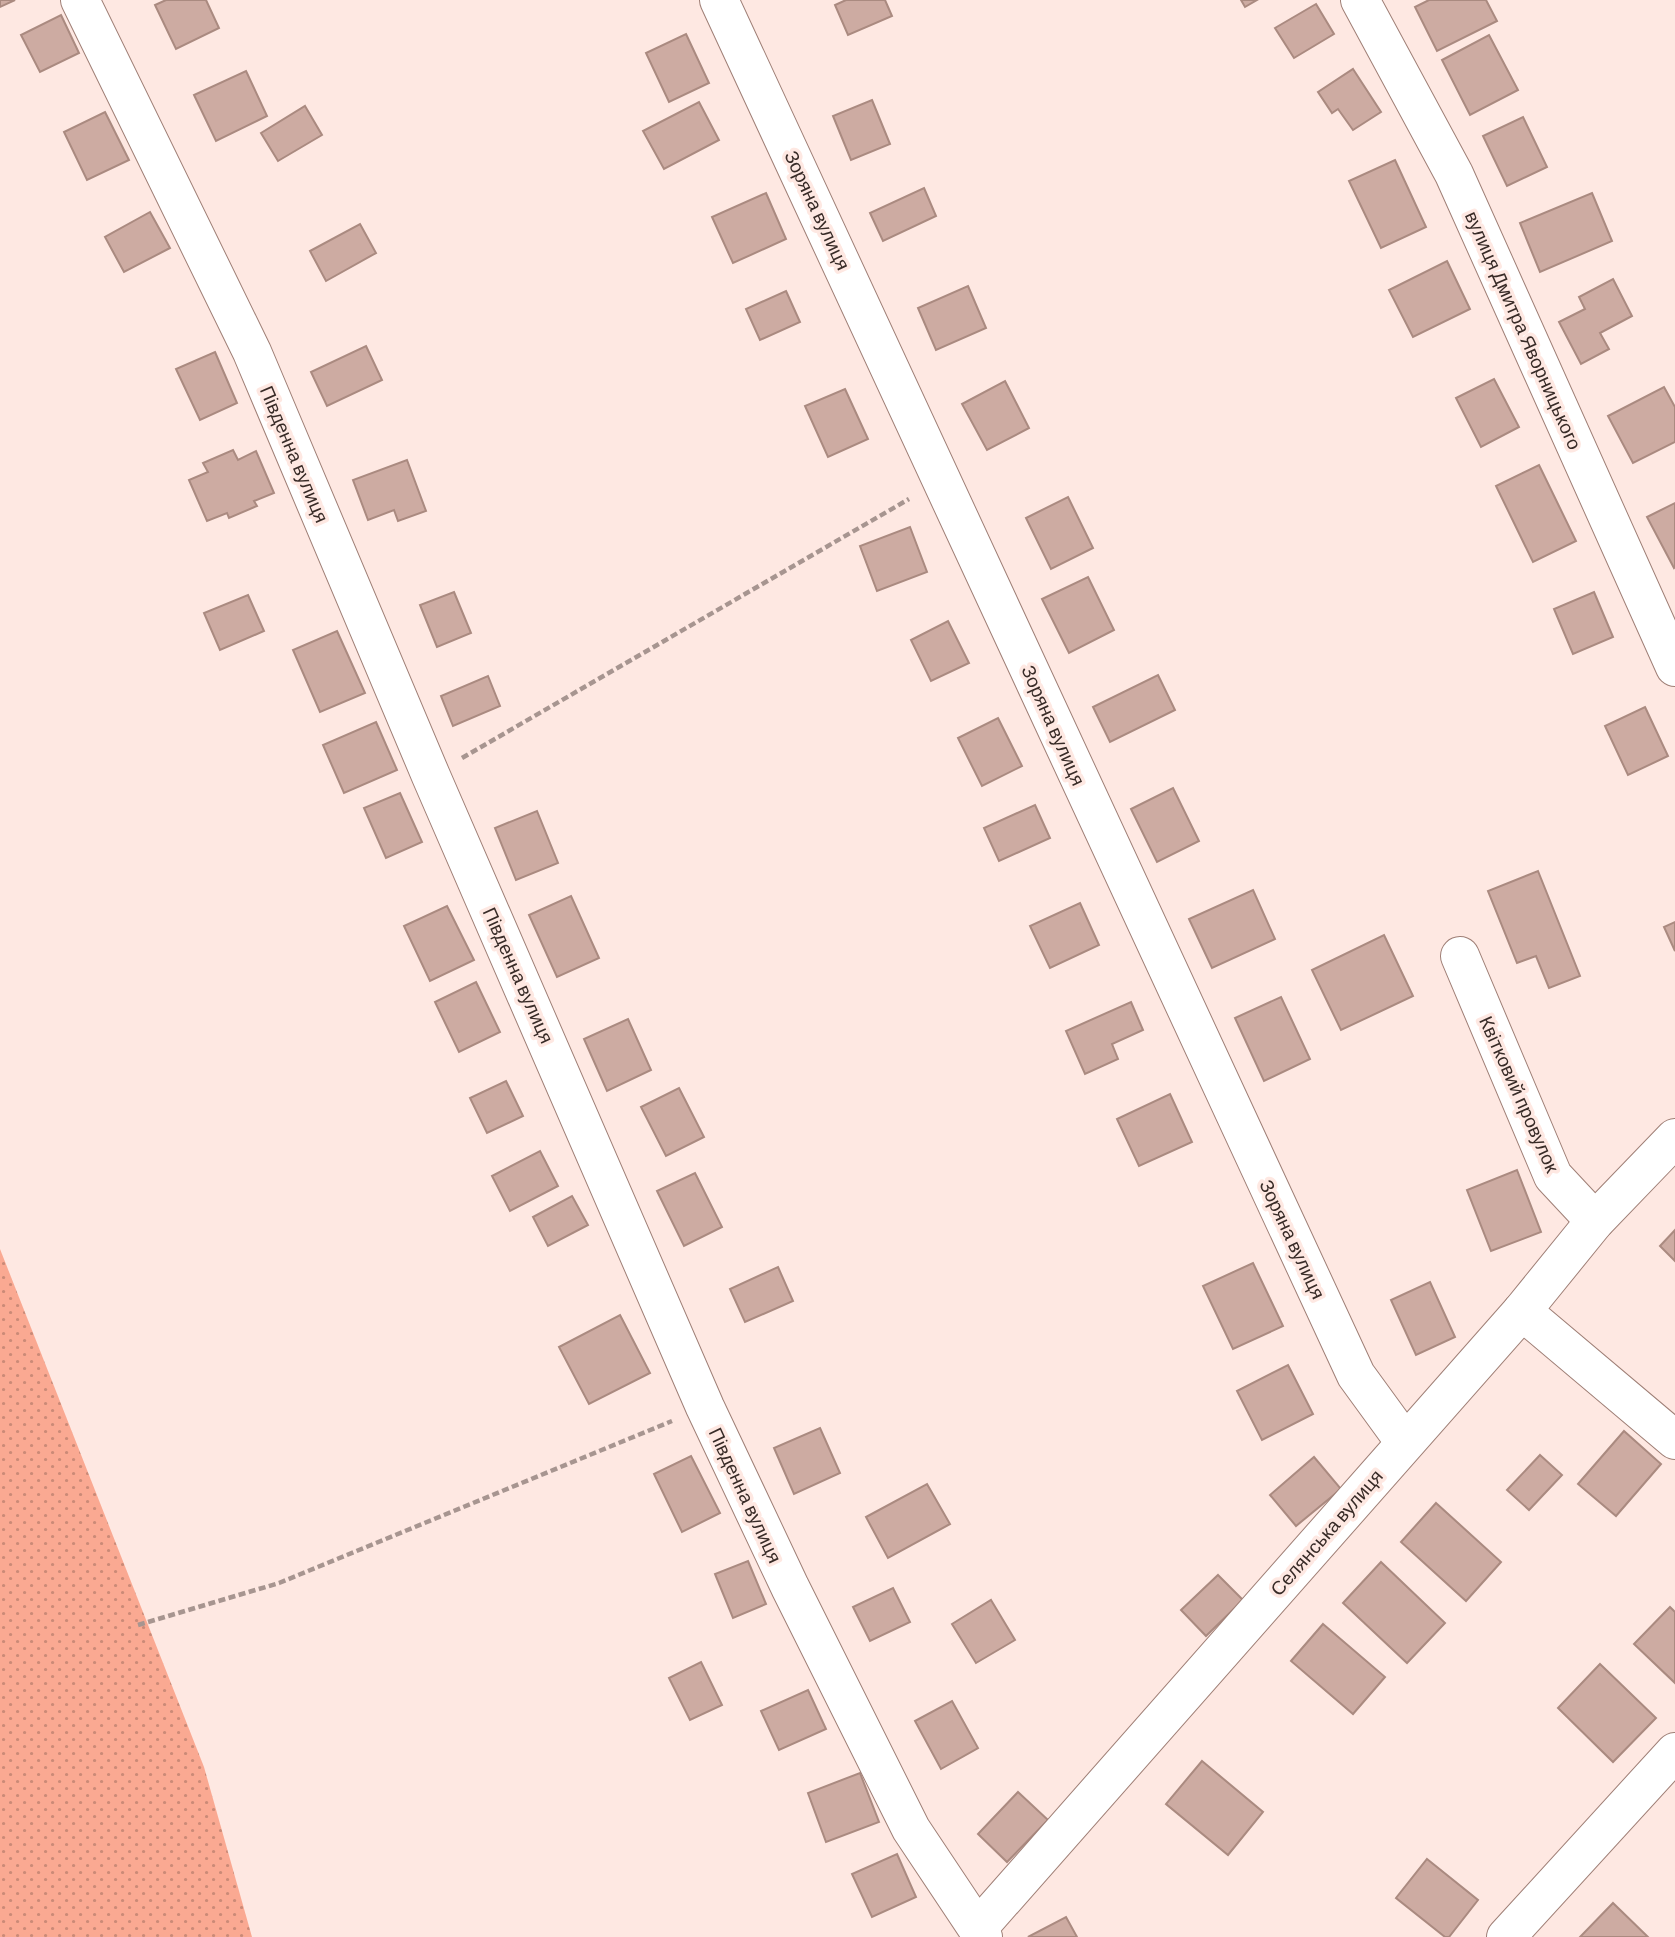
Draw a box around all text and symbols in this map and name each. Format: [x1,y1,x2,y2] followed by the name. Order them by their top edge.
[780,147,856,273] street label: Зоряна вулиця
[1461,207,1587,453] street label: вулиця Дмитра Яворницького
[256,382,334,526] street label: Південна вулиця
[1017,661,1091,789] street label: Зоряна вулиця
[479,903,559,1047] street label: Південна вулиця
[1475,1012,1565,1176] street label: Квітковий провулок
[1255,1176,1331,1302] street label: Зоряна вулиця
[705,1424,787,1566] street label: Південна вулиця
[1265,1464,1387,1600] street label: Селянська вулиця

